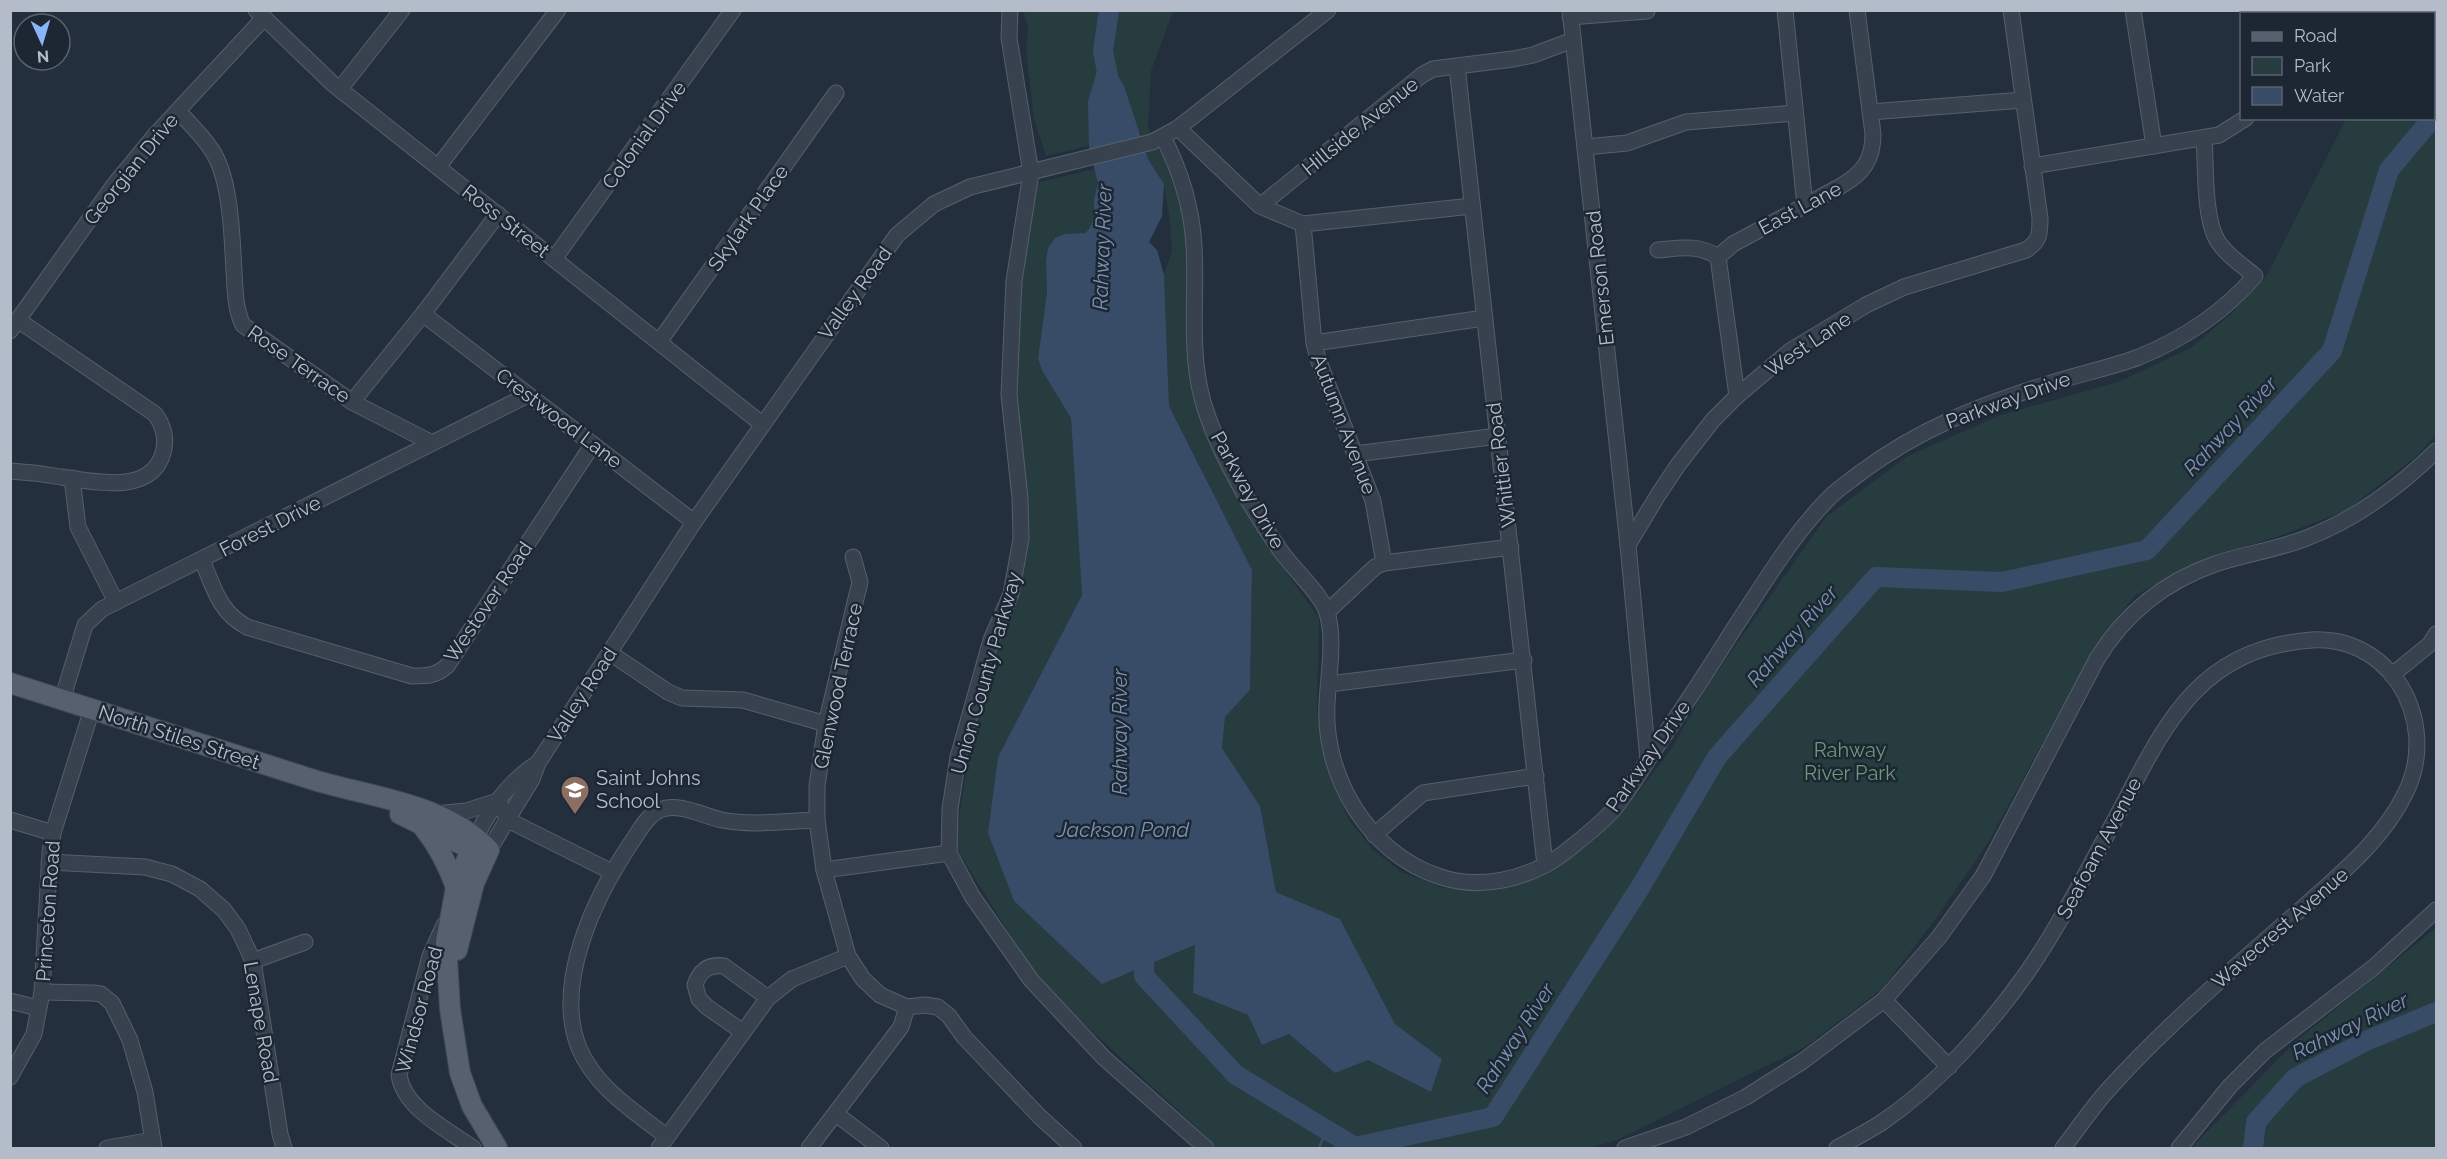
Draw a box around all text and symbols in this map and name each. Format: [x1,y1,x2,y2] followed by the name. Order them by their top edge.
[12,12,72,72] north arrow
[2240,12,2435,120] legend
[2294,25,2337,46] text: Road
[36,47,50,66] text: N
[2294,55,2331,76] text: Park
[1297,72,1423,180] street label: Hillside Avenue
[597,76,691,194] street label: Colonial Drive
[2294,85,2345,106] text: Water
[79,108,184,230] street label: Georgian Drive
[703,160,794,276] street label: Skylark Place
[1754,176,1846,240] street label: East Lane
[457,179,555,263] street label: Ross Street
[1087,183,1117,311] water label: Rahway River
[1581,209,1619,347] street label: Emerson Road
[813,242,897,344] street label: Valley Road
[1760,306,1856,382] street label: West Lane
[243,320,355,408] street label: Rose Terrace
[1306,350,1382,498] street label: Autumn Avenue
[491,363,627,473] street label: Crestwood Lane
[1943,366,2074,434] street label: Parkway Drive
[2178,371,2283,481] water label: Rahway River
[1481,401,1521,529] street label: Whittier Road
[1206,427,1290,553] street label: Parkway Drive
[215,490,325,562] street label: Forest Drive
[439,537,537,667] street label: Westover Road
[946,569,1026,777] street label: Union County Parkway
[1741,580,1843,692] water label: Rahway River
[809,601,867,771] street label: Glenwood Terrace
[542,643,622,747] street label: Valley Road
[1107,668,1132,795] water label: Rahway River
[1601,695,1695,816] street label: Parkway Drive
[95,700,263,774] street label: North Stiles Street
[1804,738,1896,785] park label: Rahway River Park
[596,766,701,813] place label: Saint Johns School
[2052,773,2147,923] street label: Seafoam Avenue
[559,774,591,816] school or university icon: Saint Johns School
[1056,817,1190,842] water label: Jackson Pond
[31,840,65,982] street label: Princeton Road
[2207,862,2353,994] street label: Wavecrest Avenue
[391,944,447,1076] street label: Windsor Road
[239,959,283,1085] street label: Lenape Road
[1470,978,1560,1098] water label: Rahway River
[2288,987,2413,1065] water label: Rahway River

